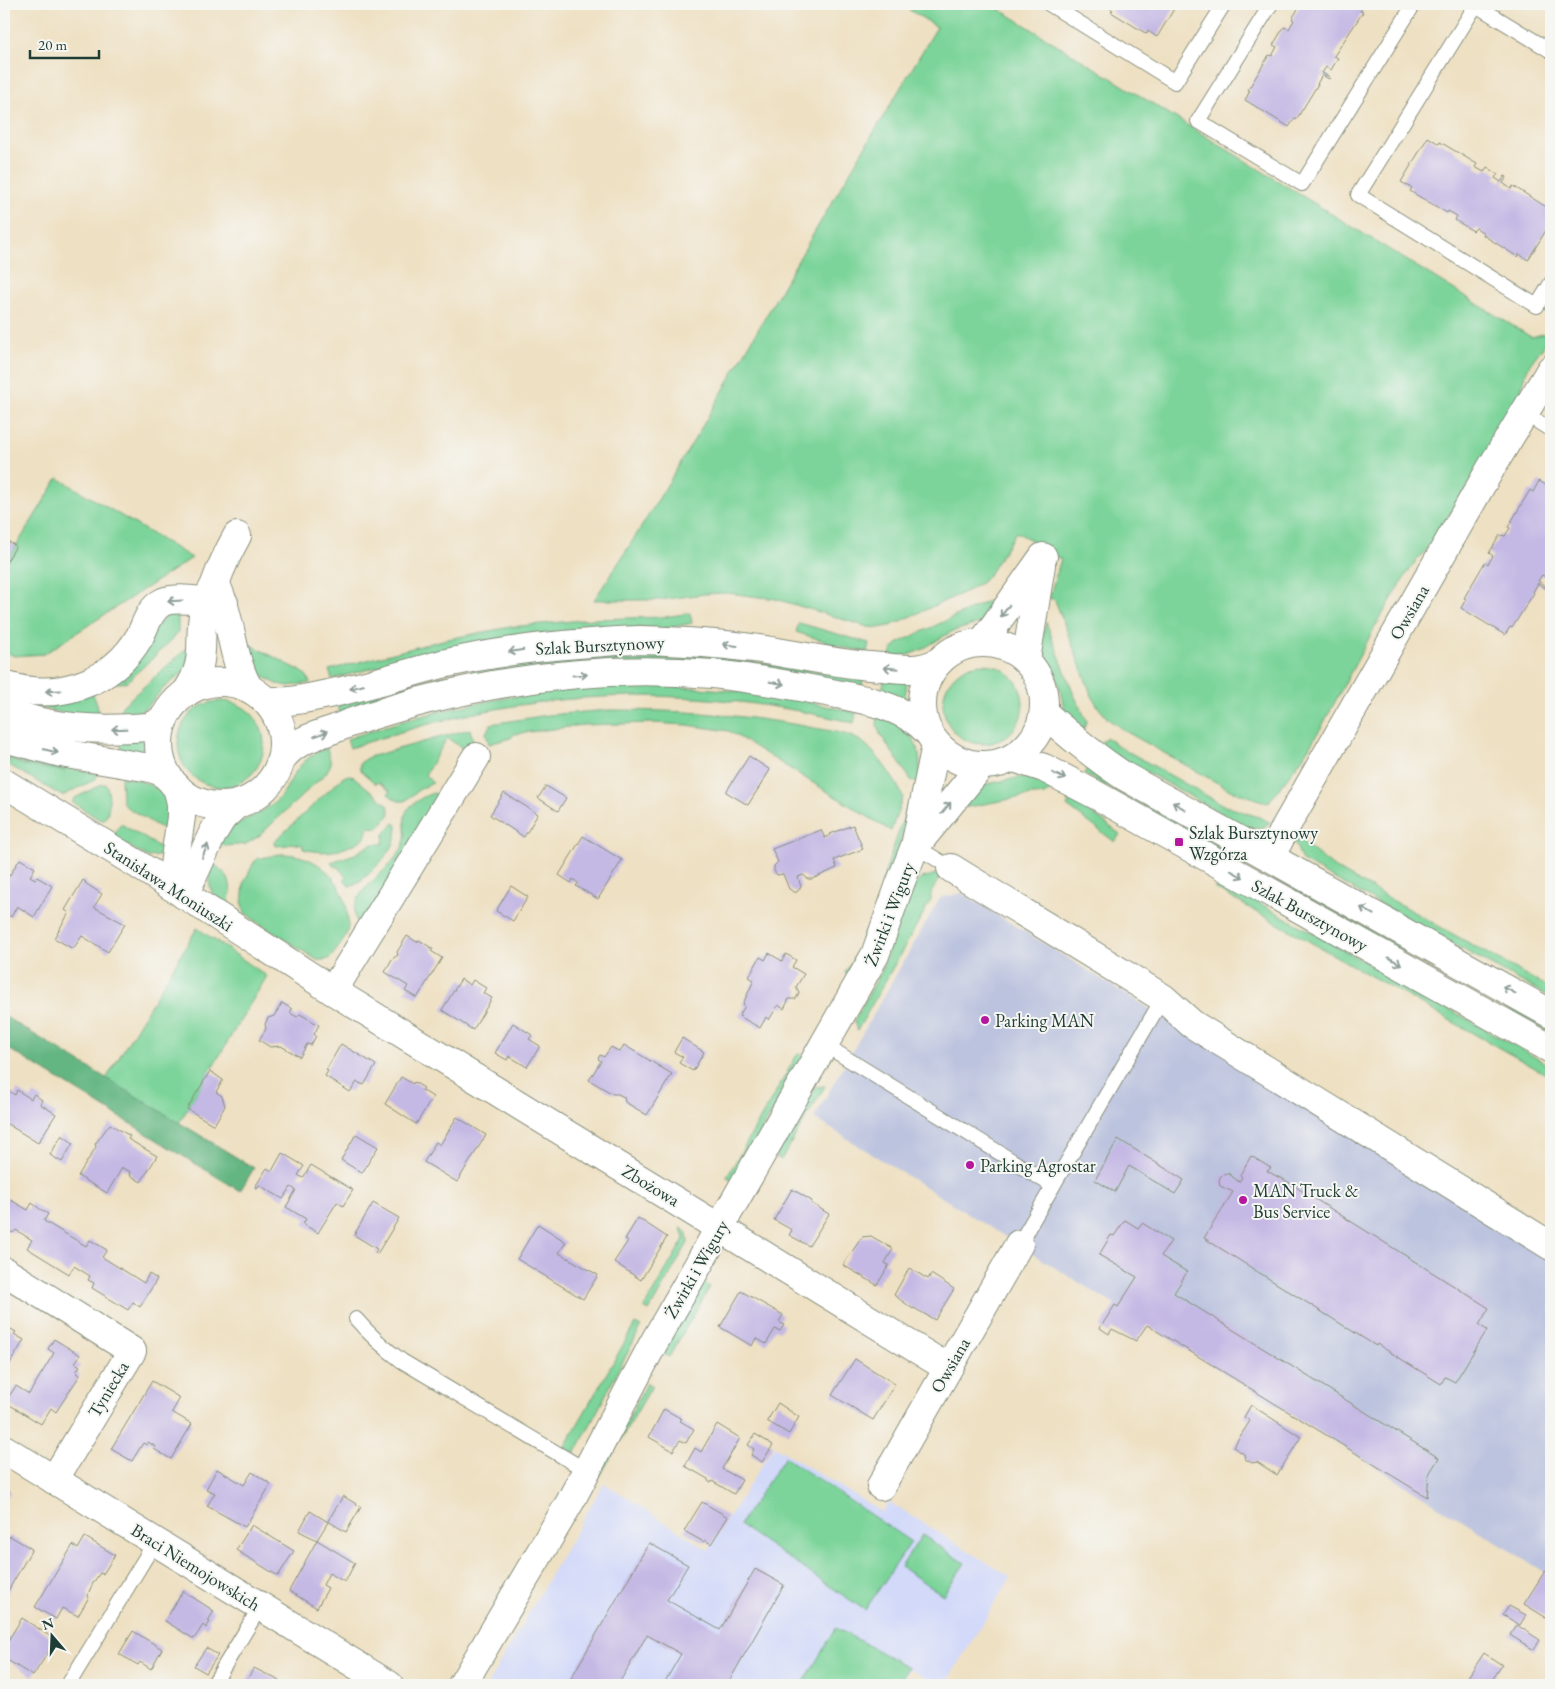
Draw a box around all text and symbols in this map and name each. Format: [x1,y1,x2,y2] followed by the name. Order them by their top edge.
[30,28,99,60] scale bar
[38,35,67,54] text: 20 m
[1384,579,1434,644] street label: Owsiana
[168,596,184,605] one-way arrow
[999,604,1010,617] one-way arrow
[535,630,665,660] street label: Szlak Bursztynowy
[722,640,738,650] one-way arrow
[508,646,524,656] one-way arrow
[883,663,899,673] one-way arrow
[572,670,588,679] one-way arrow
[769,678,785,688] one-way arrow
[350,683,366,693] one-way arrow
[45,687,61,696] one-way arrow
[111,724,127,733] one-way arrow
[313,729,328,739] one-way arrow
[42,747,58,756] one-way arrow
[1051,771,1066,781] one-way arrow
[1172,801,1187,810] one-way arrow
[941,802,952,815] one-way arrow
[1189,821,1318,865] place label: Szlak Bursztynowy Wzgórza
[100,836,238,937] street label: Stanisława Moniuszki
[1173,836,1185,848] marker: Szlak Bursztynowy Wzgórza
[201,844,211,859] one-way arrow
[859,859,919,969] street label: Żwirki i Wigury
[1230,869,1245,879] one-way arrow
[1248,874,1372,956] street label: Szlak Bursztynowy
[1360,905,1374,915] one-way arrow
[1387,957,1401,967] one-way arrow
[1501,985,1516,995] one-way arrow
[995,1009,1095,1032] place label: Parking MAN
[979,1014,991,1026] marker: Parking MAN
[980,1154,1096,1177] place label: Parking Agrostar
[618,1159,685,1212] street label: Zbożowa
[964,1159,976,1171] marker: Parking Agrostar
[1253,1179,1359,1223] place label: MAN Truck & Bus Service
[1237,1194,1249,1206] marker: MAN Truck & Bus Service
[659,1216,733,1322] street label: Żwirki i Wigury
[925,1332,975,1397] street label: Owsiana
[82,1356,134,1421] street label: Tyniecka
[127,1518,265,1616] street label: Braci Niemojowskich
[28,1612,78,1662] north arrow
[39,1613,57,1634] text: N

